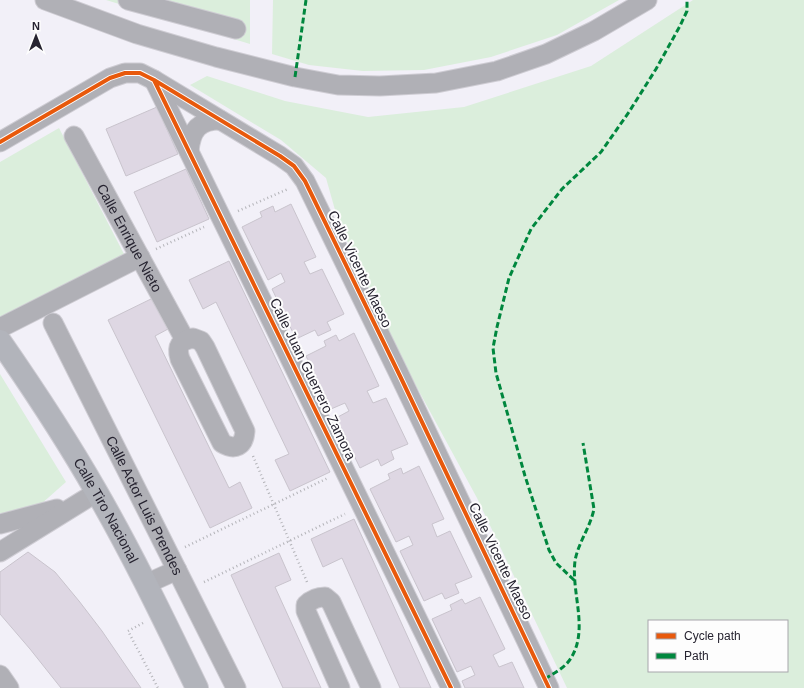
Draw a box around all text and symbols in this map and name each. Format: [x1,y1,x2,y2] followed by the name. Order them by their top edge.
[16,16,56,56] north arrow
[32,20,40,32] text: N
[94,181,165,295] street label: Calle Enrique Nieto
[325,208,395,330] street label: Calle Vicente Maeso
[267,295,359,463] street label: Calle Juan Guerrero Zamora
[103,433,186,578] street label: Calle Actor Luis Prendes
[70,455,142,566] street label: Calle Tiro Nacional
[466,500,536,622] street label: Calle Vicente Maeso
[648,620,788,672] legend
[684,629,741,643] text: Cycle path
[684,649,709,663] text: Path

